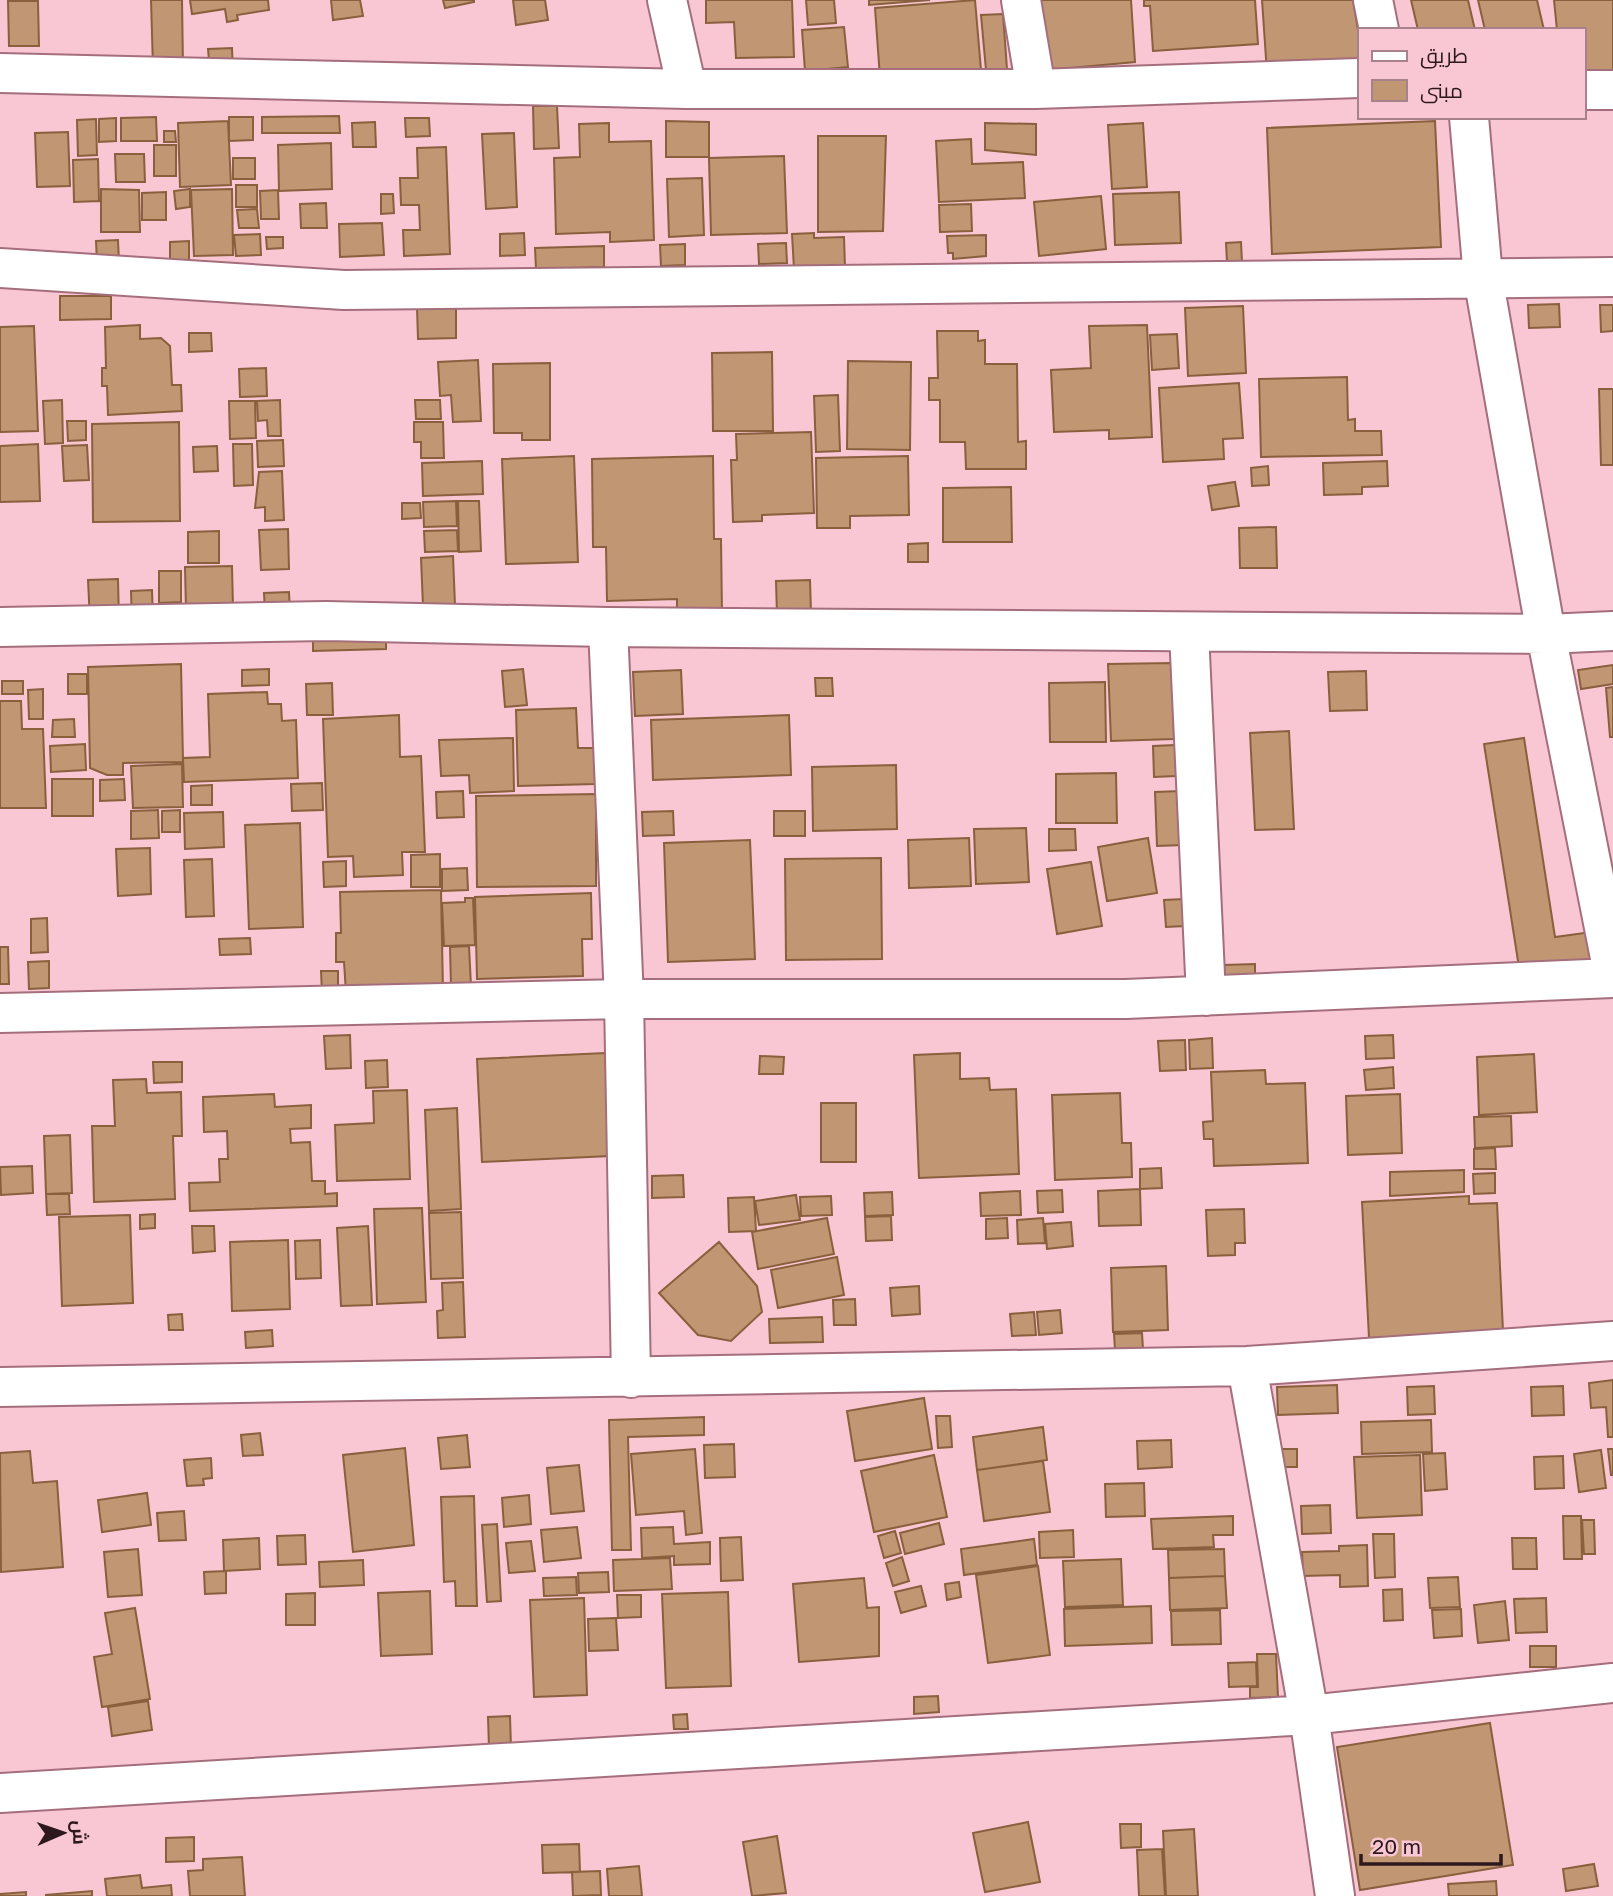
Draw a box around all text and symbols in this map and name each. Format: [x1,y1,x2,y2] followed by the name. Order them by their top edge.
[1358,28,1585,119] legend
[1420,42,1468,69] text: طريق
[1420,77,1463,104] text: مبنى
[28,1798,98,1868] north arrow
[68,1820,92,1845] text: ش
[1361,1822,1501,1866] scale bar
[1372,1833,1421,1859] text: 20 m

